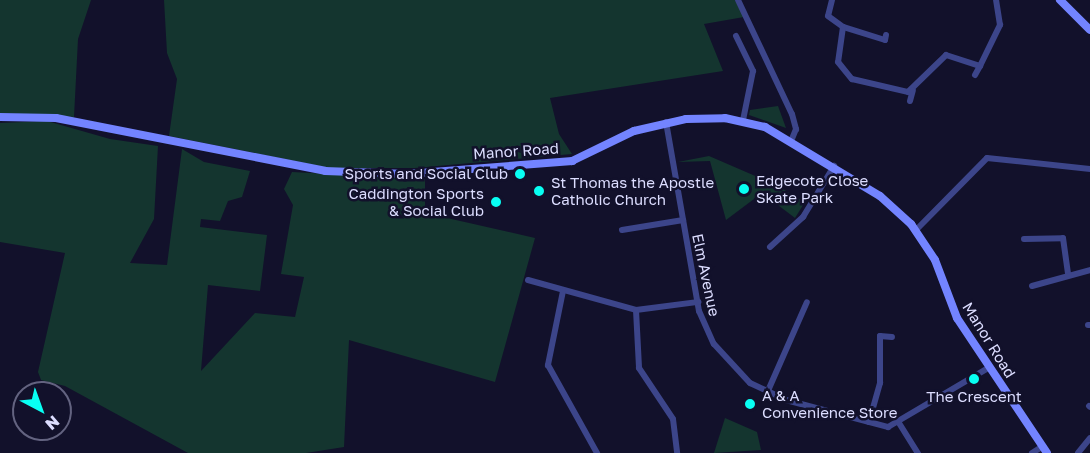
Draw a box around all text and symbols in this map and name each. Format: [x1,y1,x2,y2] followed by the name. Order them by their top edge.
[473,139,559,163] street label: Manor Road
[345,165,508,183] place label: Sports and Social Club
[513,167,527,181] marker: Sports and Social Club
[756,171,868,206] place label: Edgecote Close Skate Park
[551,173,714,208] place label: St Thomas the Apostle Catholic Church
[737,182,751,196] marker: Edgecote Close Skate Park
[349,184,484,219] place label: Caddington Sports & Social Club
[532,184,546,198] marker: St Thomas the Apostle Catholic Church
[489,195,503,209] marker: Caddington Sports & Social Club
[688,232,724,318] street label: Elm Avenue
[959,299,1019,381] street label: Manor Road
[967,372,981,386] marker: The Crescent
[12,381,72,441] north arrow
[762,386,897,421] place label: A & A Convenience Store
[926,388,1022,406] place label: The Crescent
[743,397,757,411] marker: A & A Convenience Store
[41,412,64,435] text: N

